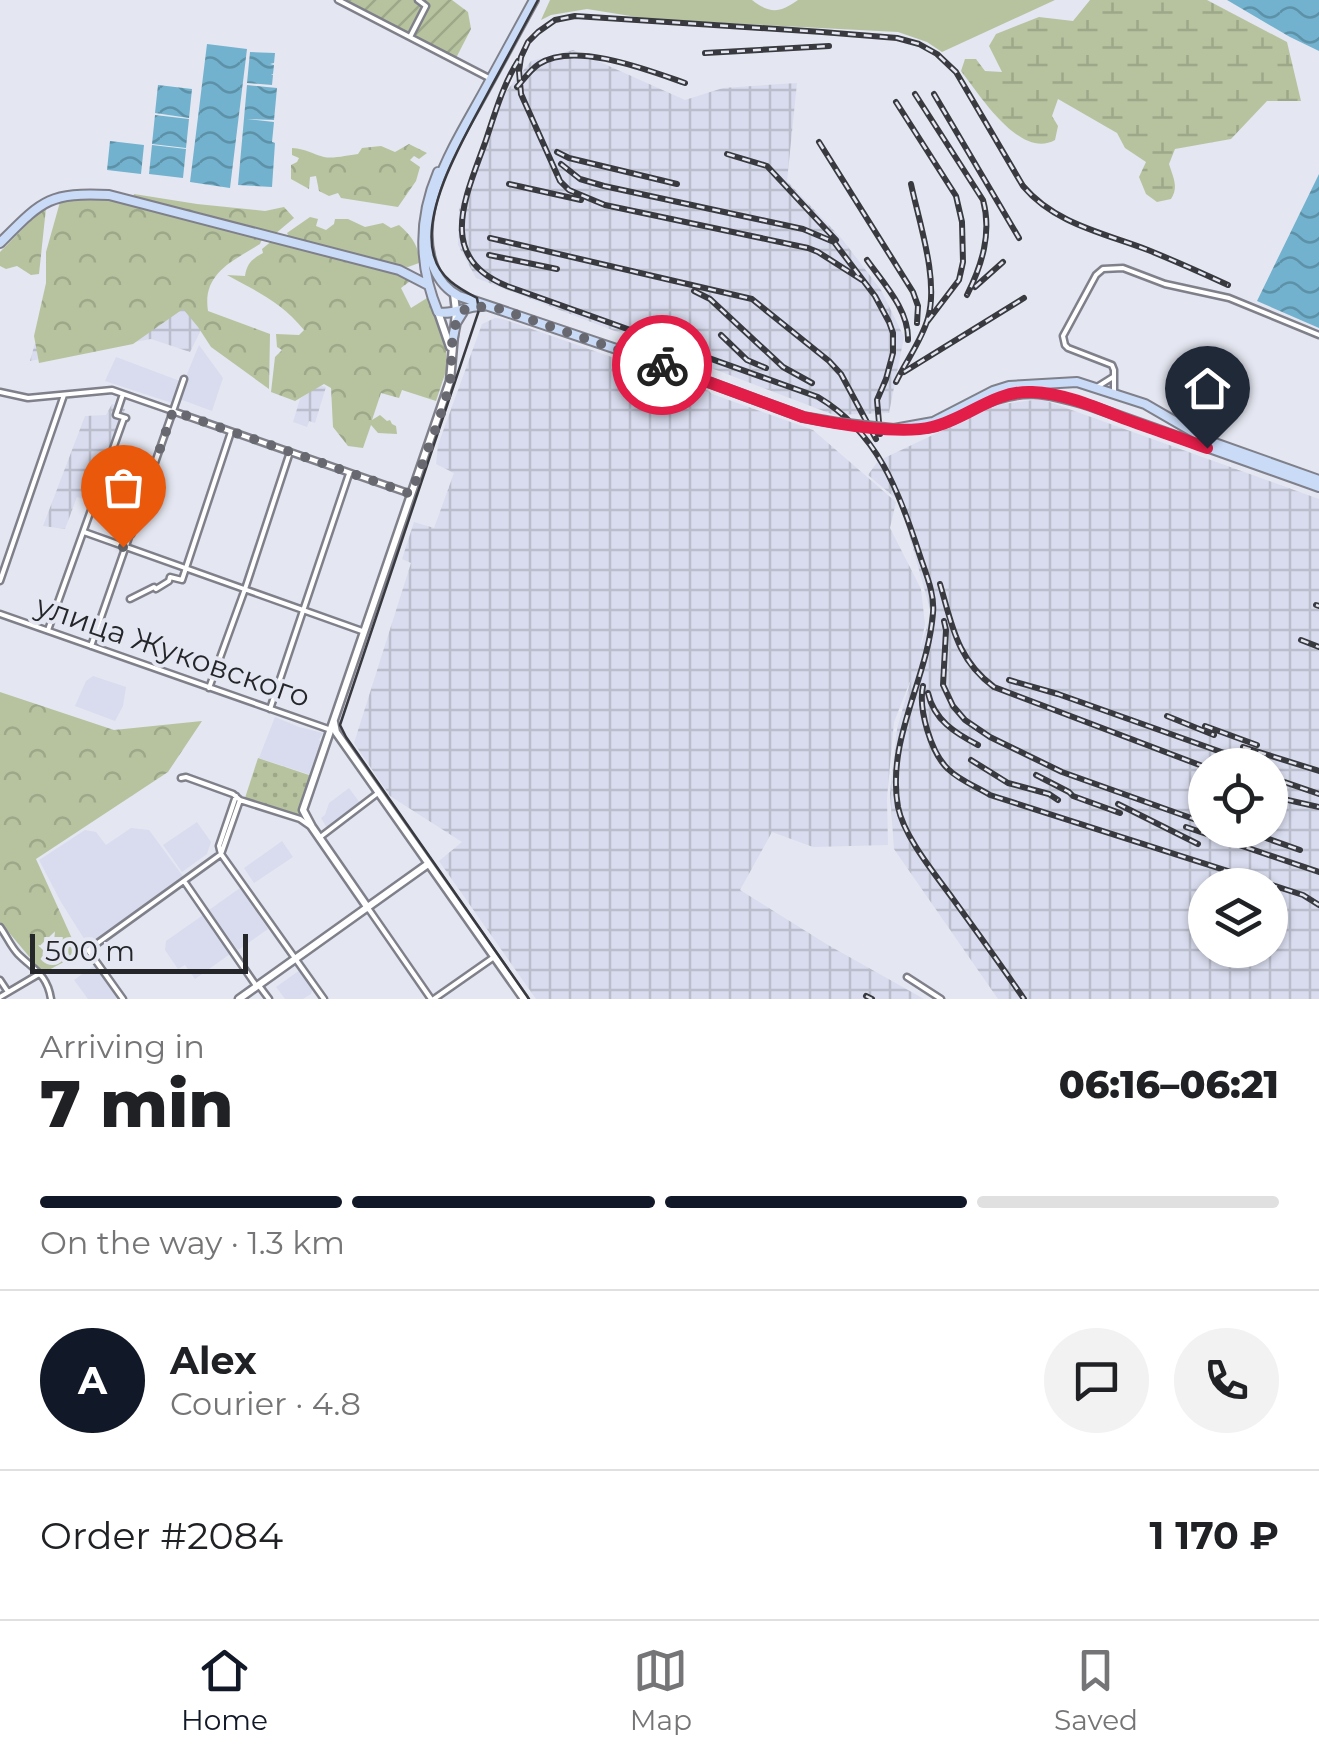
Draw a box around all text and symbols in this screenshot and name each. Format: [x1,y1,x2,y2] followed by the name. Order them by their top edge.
[612,315,712,415] courier
[635,338,690,393] icon: bike
[1165,346,1250,449] pin
[1180,361,1235,416] icon: home
[81,445,166,548] pin
[96,460,151,515] icon: bag
[30,586,315,715] street label: улица Жуковского
[1188,748,1288,968] map controls
[1188,748,1288,848] button: locate
[1188,868,1288,968] button: layers
[30,929,248,974] scale bar
[45,934,135,968] text: 500 m
[40,1027,205,1066] text: Arriving in
[1059,1061,1279,1108] text: 06:16–06:21
[40,1064,234,1143] text: 7 min
[40,1223,345,1262] text: On the way · 1.3 km
[1044,1328,1149,1433] button: chat
[1174,1328,1279,1433] button: phone
[170,1337,257,1384] text: Alex
[78,1357,107,1404] text: A
[170,1384,361,1423] text: Courier · 4.8
[40,1512,283,1559] text: Order #2084
[1150,1512,1279,1559] text: 1 170 ₽
[181,1643,268,1737] tab: Home
[630,1643,692,1737] tab: Map
[1054,1643,1138,1737] tab: Saved

